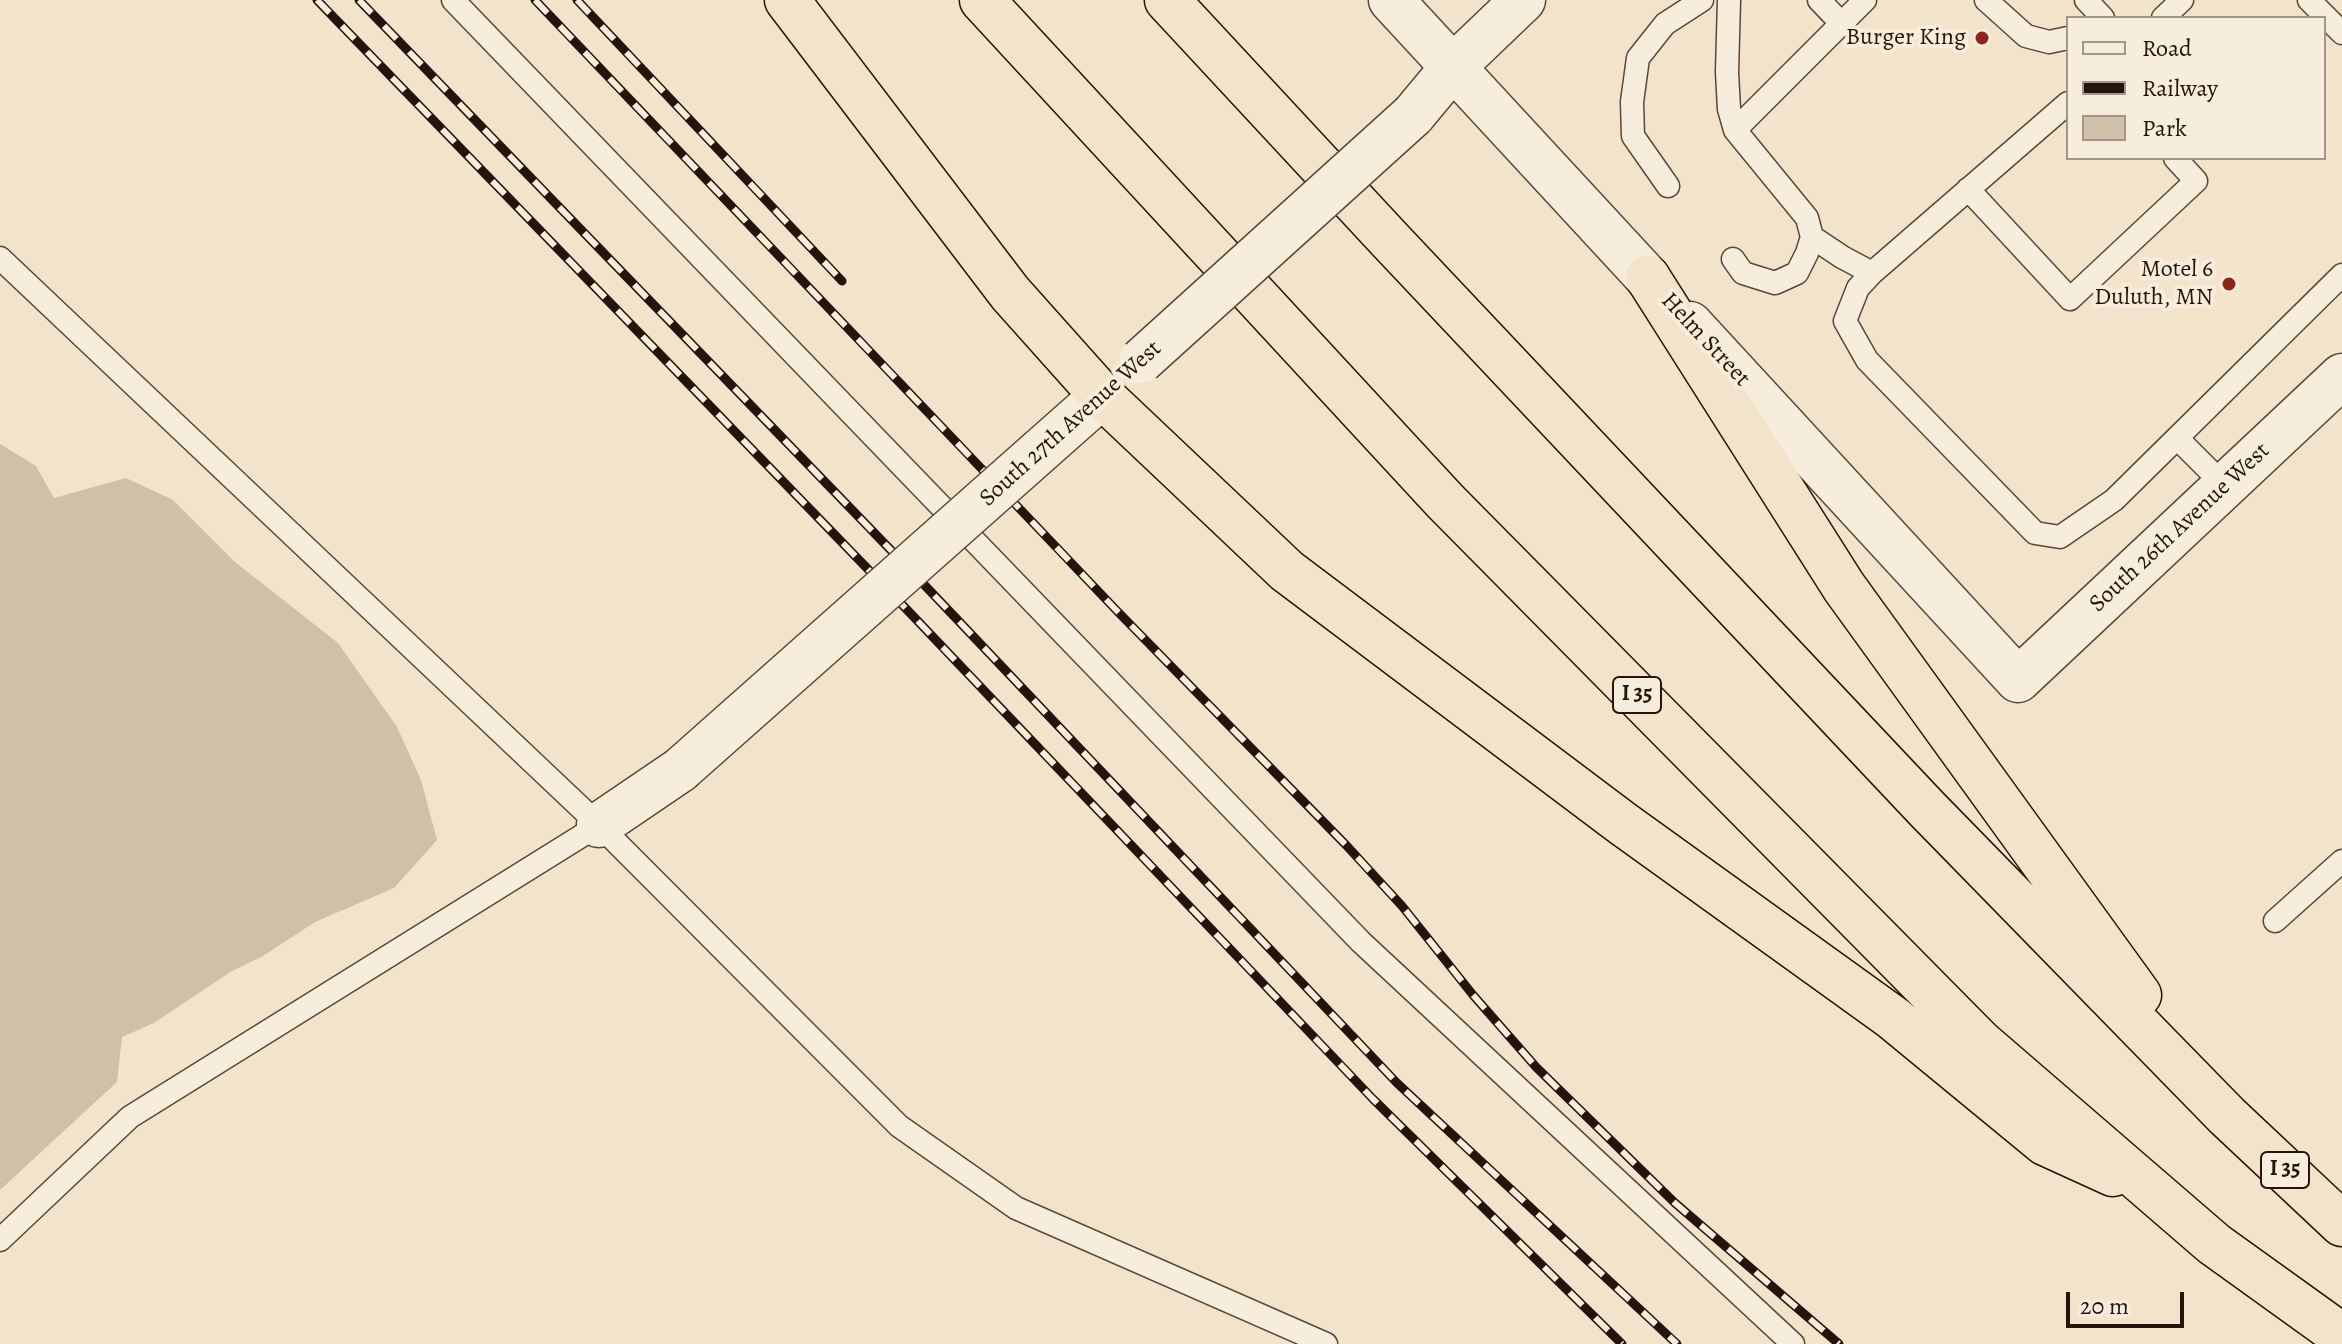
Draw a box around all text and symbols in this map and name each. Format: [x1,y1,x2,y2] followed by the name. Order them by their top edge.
[2066,16,2326,160] legend
[1846,24,1966,52] place label: Burger King
[1973,29,1991,47] marker: Burger King
[2142,32,2192,64] text: Road
[2142,72,2218,104] text: Railway
[2142,112,2187,144] text: Park
[2094,256,2213,312] place label: Motel 6 Duluth, MN
[2220,275,2238,293] marker: Motel 6 Duluth, MN
[1654,287,1756,393] street label: Helm Street
[974,335,1168,513] street label: South 27th Avenue West
[2084,437,2276,619] street label: South 26th Avenue West
[1613,677,1661,713] road number: I 35
[2261,1152,2309,1188] road number: I 35
[2070,1276,2188,1326] scale bar
[2080,1290,2129,1322] text: 20 m

